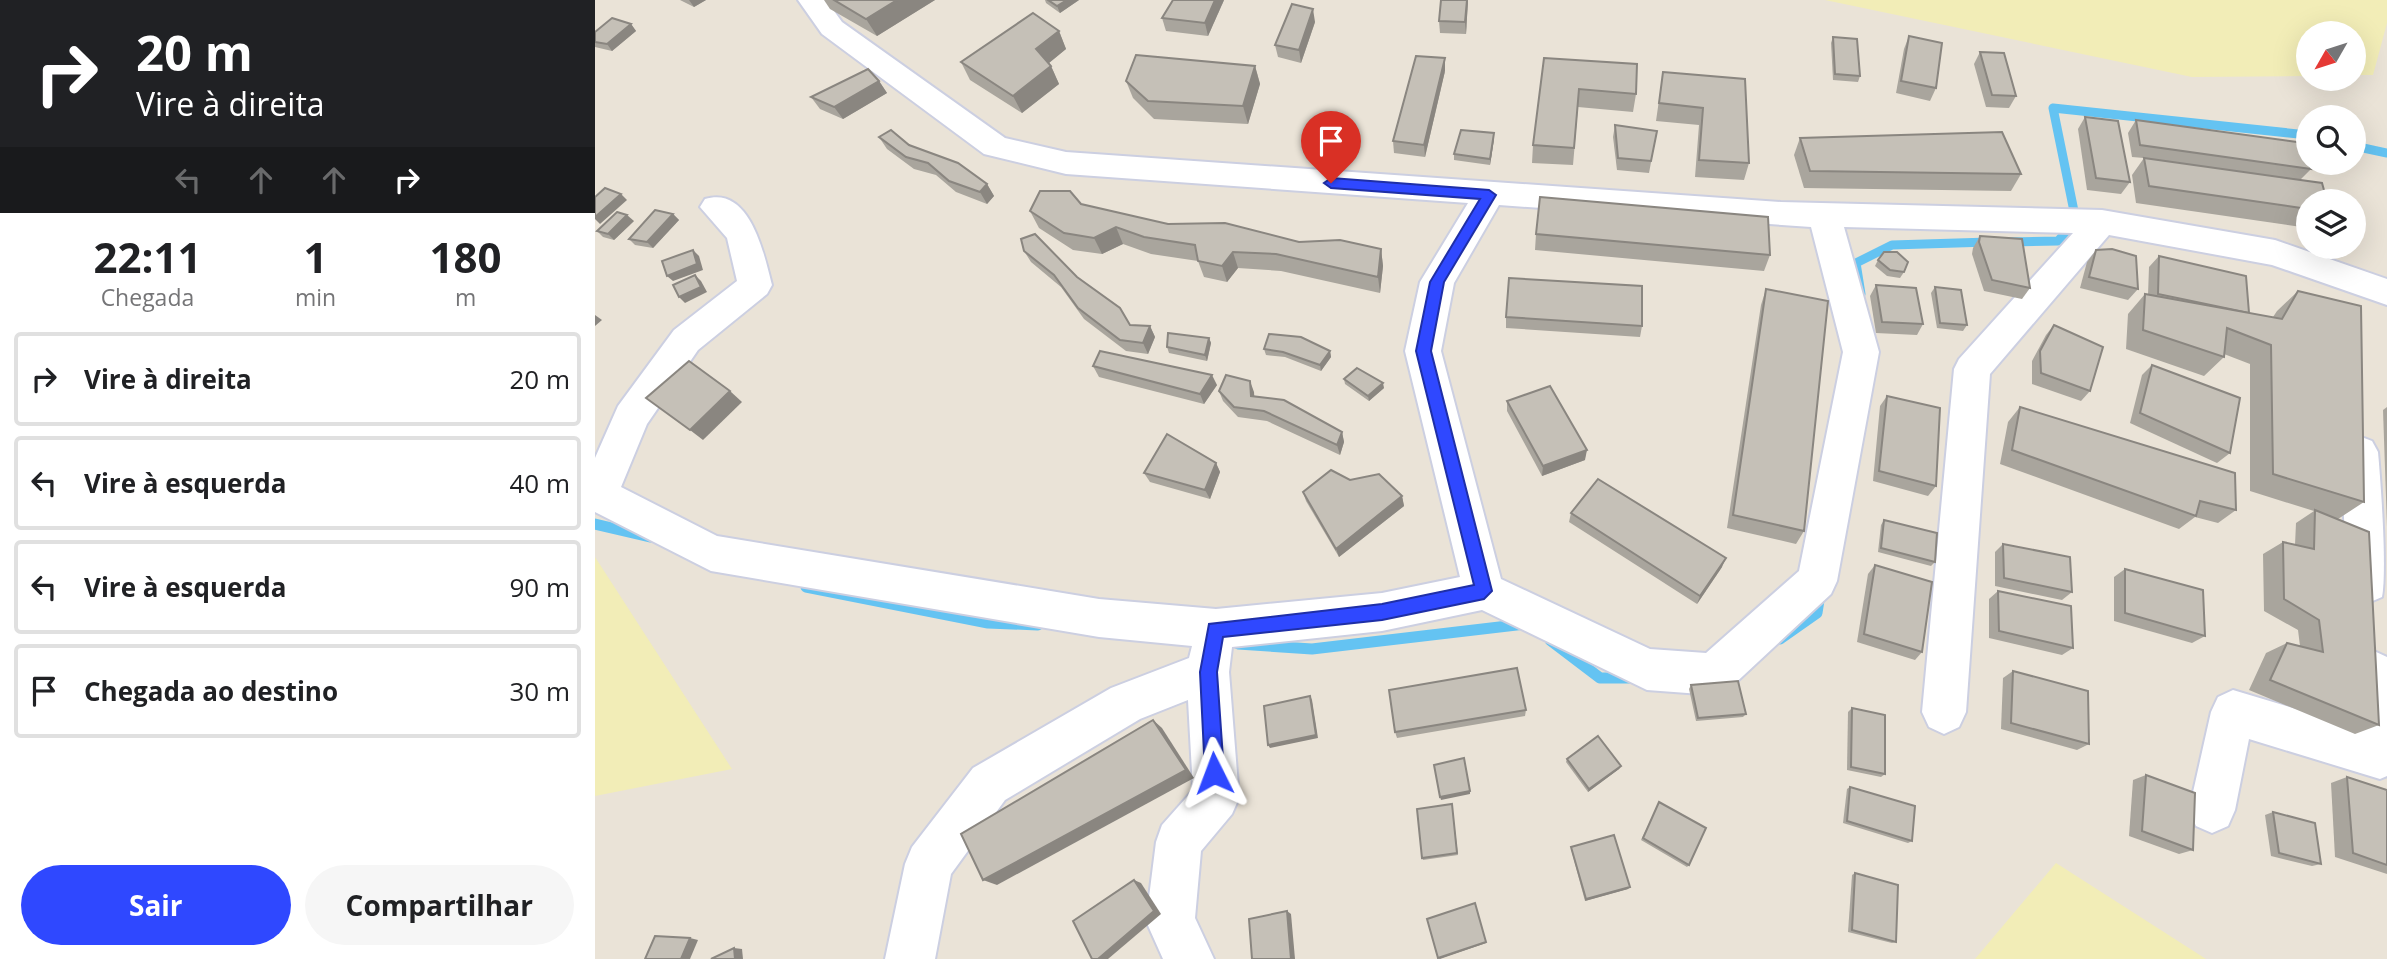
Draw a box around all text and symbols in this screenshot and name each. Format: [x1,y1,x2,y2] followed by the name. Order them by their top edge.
[136,19,253,85] text: 20 m
[2296,21,2366,91] north arrow
[2296,21,2366,259] map controls
[21,28,112,119] icon: right
[136,82,325,125] text: Vire à direita
[2296,105,2366,175] button: search
[1301,111,1361,183] pin
[1312,122,1350,160] icon: arrive
[169,161,207,199] icon: left
[242,161,280,199] icon: ahead
[315,161,353,199] icon: ahead
[388,161,426,199] icon: right
[2296,189,2366,259] button: layers
[93,228,201,285] text: 22:11
[303,228,328,285] text: 1
[430,228,502,285] text: 180
[101,281,194,313] text: Chegada
[295,281,336,313] text: min
[455,281,476,313] text: m
[25,360,63,398] icon: right
[84,361,252,397] text: Vire à direita
[509,361,570,397] text: 20 m
[25,464,63,502] icon: left
[84,465,286,501] text: Vire à esquerda
[509,465,570,501] text: 40 m
[25,568,63,606] icon: left
[84,569,286,605] text: Vire à esquerda
[509,569,570,605] text: 90 m
[25,672,63,710] icon: arrive
[84,673,338,709] text: Chegada ao destino
[509,673,570,709] text: 30 m
[1177,736,1251,810] position arrow
[21,865,291,945] button: Sair
[305,865,574,945] button: Compartilhar

